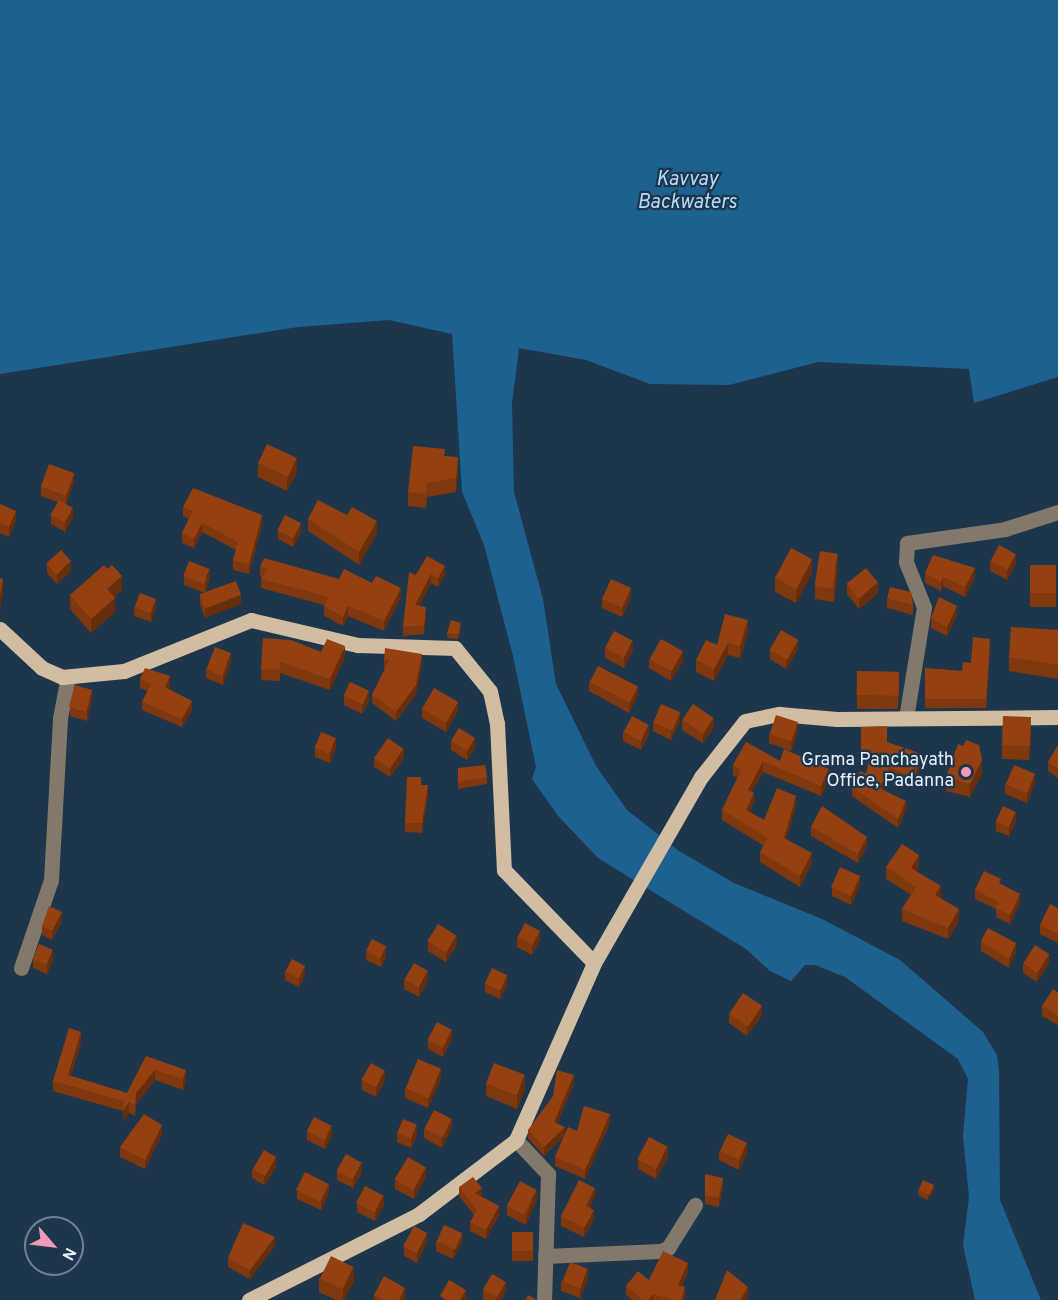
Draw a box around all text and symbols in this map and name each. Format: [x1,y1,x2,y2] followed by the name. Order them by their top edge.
[637,169,737,216] water label: Kavvay Backwaters
[802,751,954,794] place label: Grama Panchayath Office, Padanna
[959,765,973,779] marker: Grama Panchayath Office, Padanna
[24,1216,84,1276] north arrow
[57,1244,80,1263] text: N

